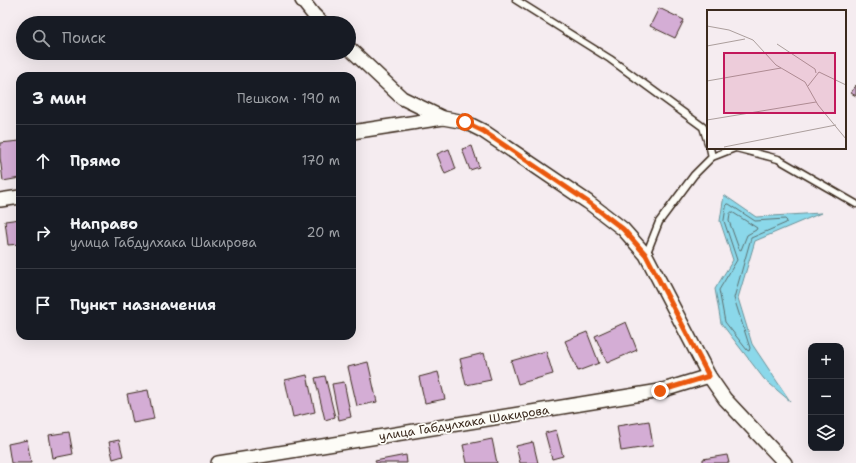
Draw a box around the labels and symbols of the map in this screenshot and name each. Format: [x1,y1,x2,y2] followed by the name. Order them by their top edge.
[707,10,846,149] inset map
[456,113,474,131] route start
[651,382,669,400] route end
[378,402,551,444] street label: улица Габдулхака Шакирова

